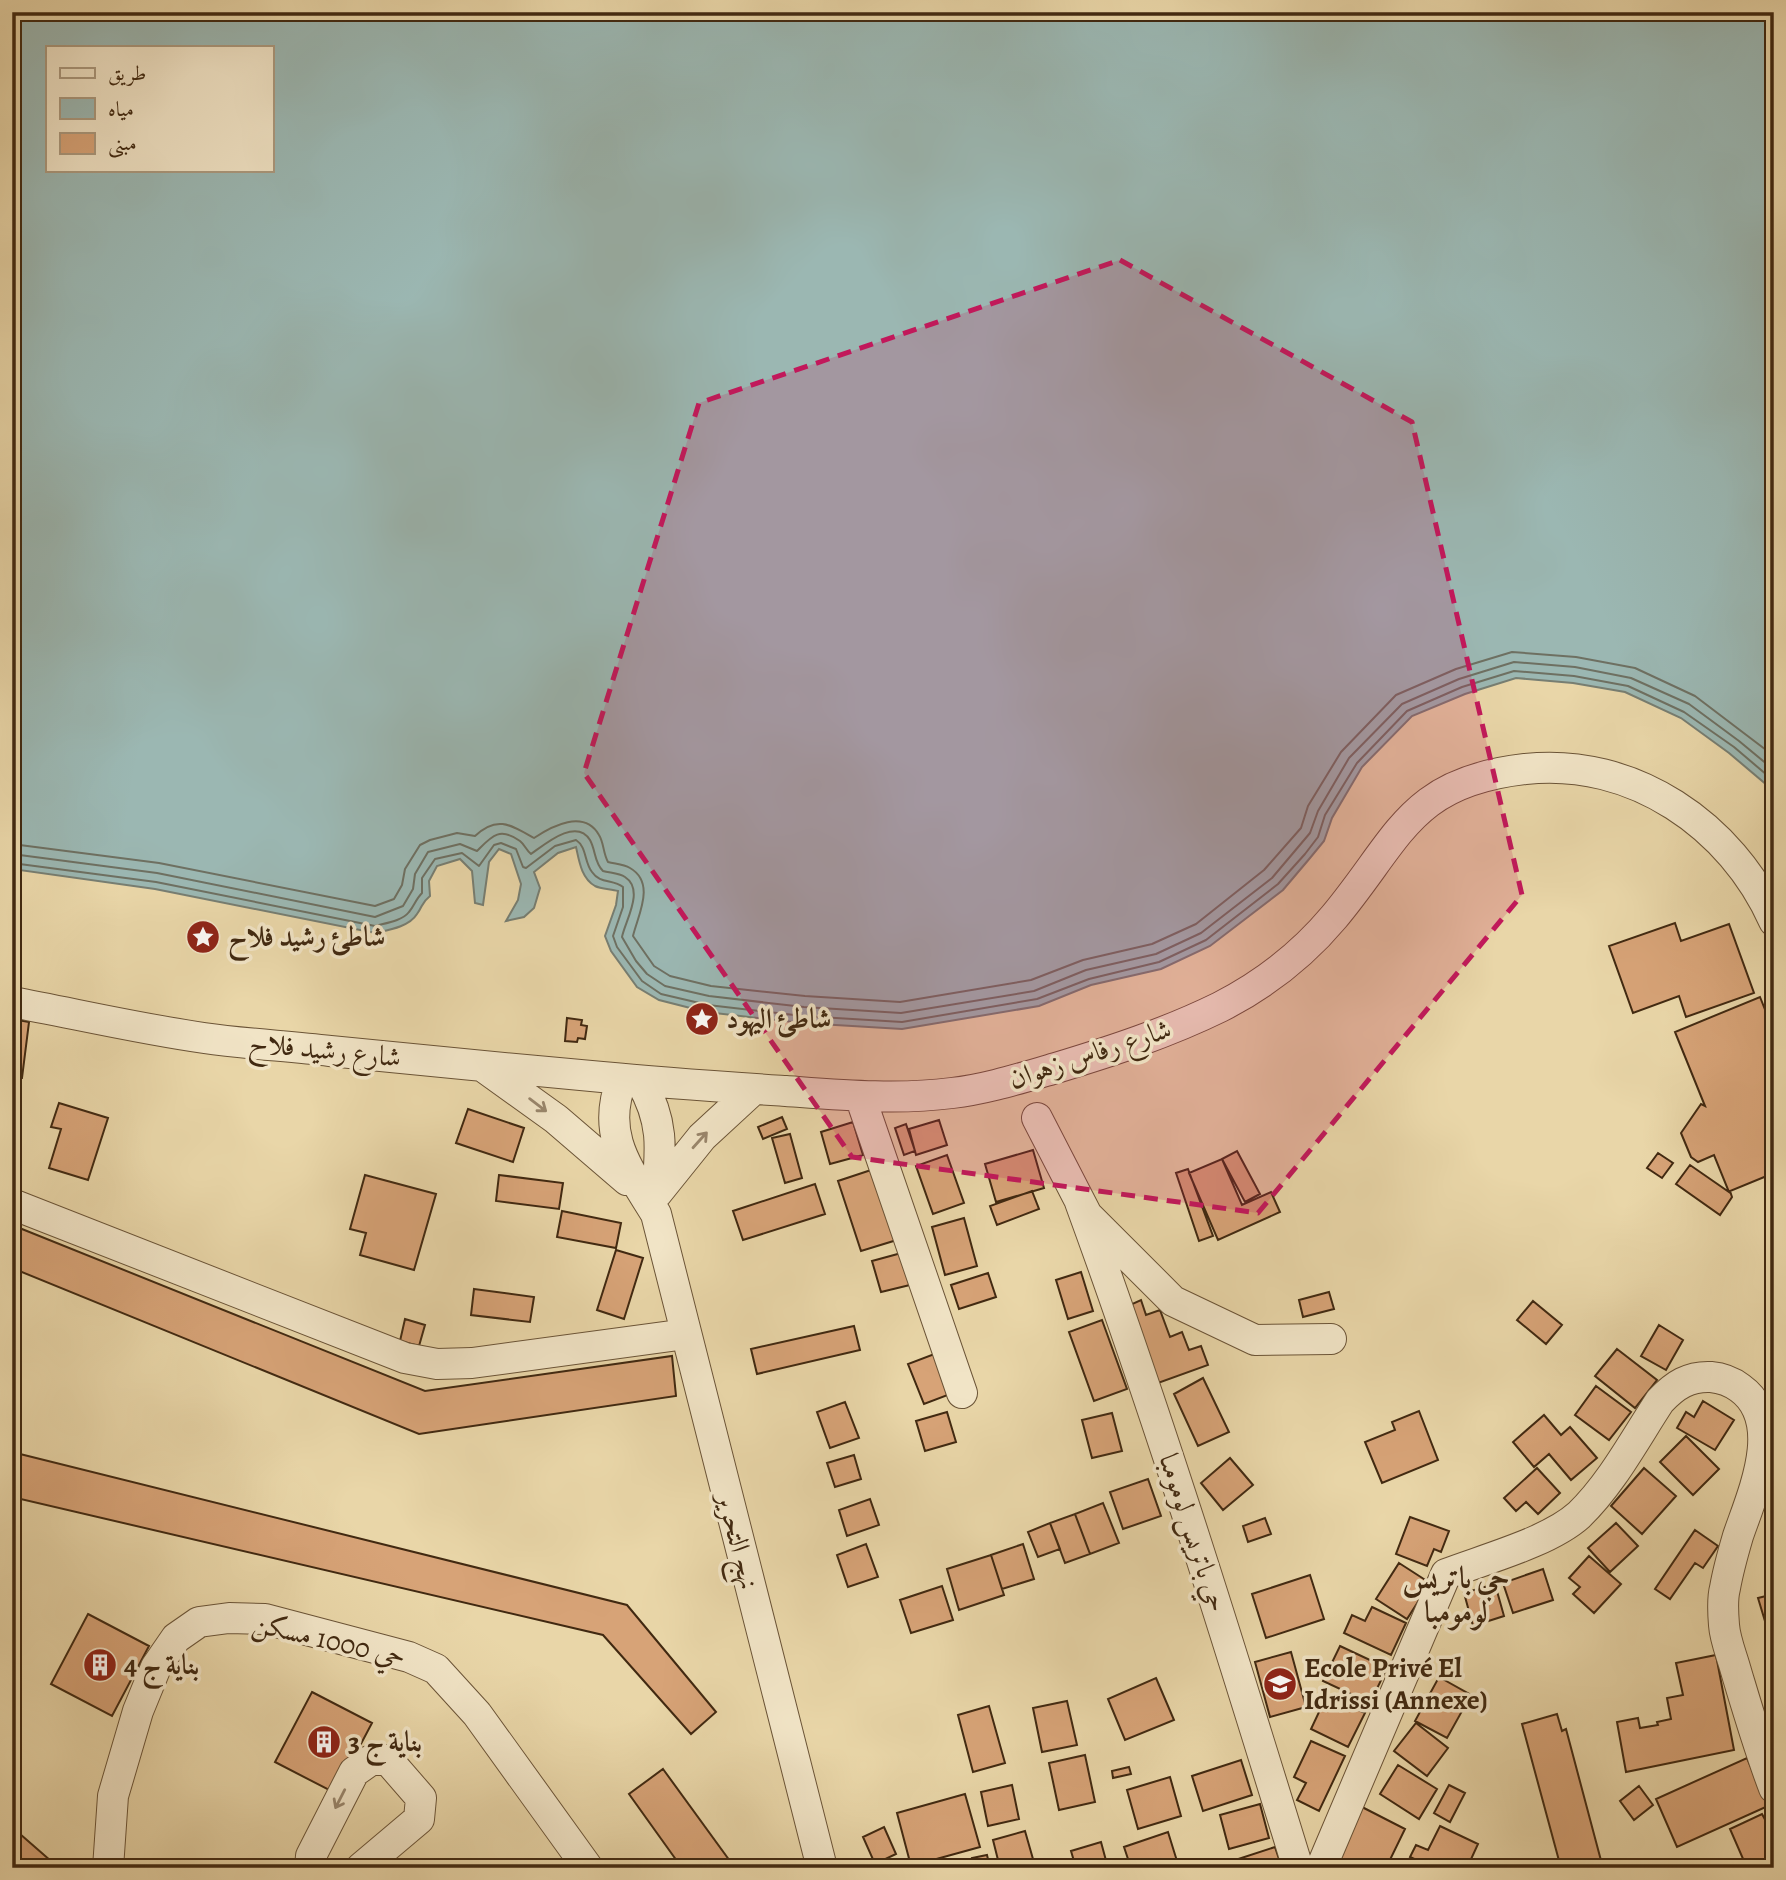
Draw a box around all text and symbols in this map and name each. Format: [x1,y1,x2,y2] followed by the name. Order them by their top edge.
[46,46,273,172] legend
[108,59,146,87] text: طريق
[108,95,134,123] text: مياه
[108,129,137,158] text: مبنى
[184,918,222,956] place icon: شاطئ رشيد فلاح
[228,918,386,962] place label: شاطئ رشيد فلاح
[683,1000,721,1038] place icon: شاطئ اليهود
[726,1000,832,1038] place label: شاطئ اليهود
[1004,1010,1177,1102] street label: شارع رفاس زهوان
[246,1023,403,1083] street label: شارع رشيد فلاح
[528,1098,547,1112] one-way arrow
[692,1131,708,1149] one-way arrow
[1147,1449,1237,1618] street label: حي باتريس لومومبا
[702,1486,768,1595] street label: نهج التحرير
[1403,1558,1509,1632] district label: حي باتريس لومومبا
[248,1604,410,1679] street label: حي 1000 مسكن
[81,1646,119,1684] building icon: بناية ج 4
[124,1646,199,1690] place label: بناية ج 4
[1304,1649,1488,1719] place label: Ecole Privé El Idrissi (Annexe)
[1261,1665,1299,1703] school or university icon: Ecole Privé El Idrissi (Annexe)
[305,1723,343,1761] building icon: بناية ج 3
[348,1723,422,1767] place label: بناية ج 3
[333,1788,347,1809] one-way arrow

